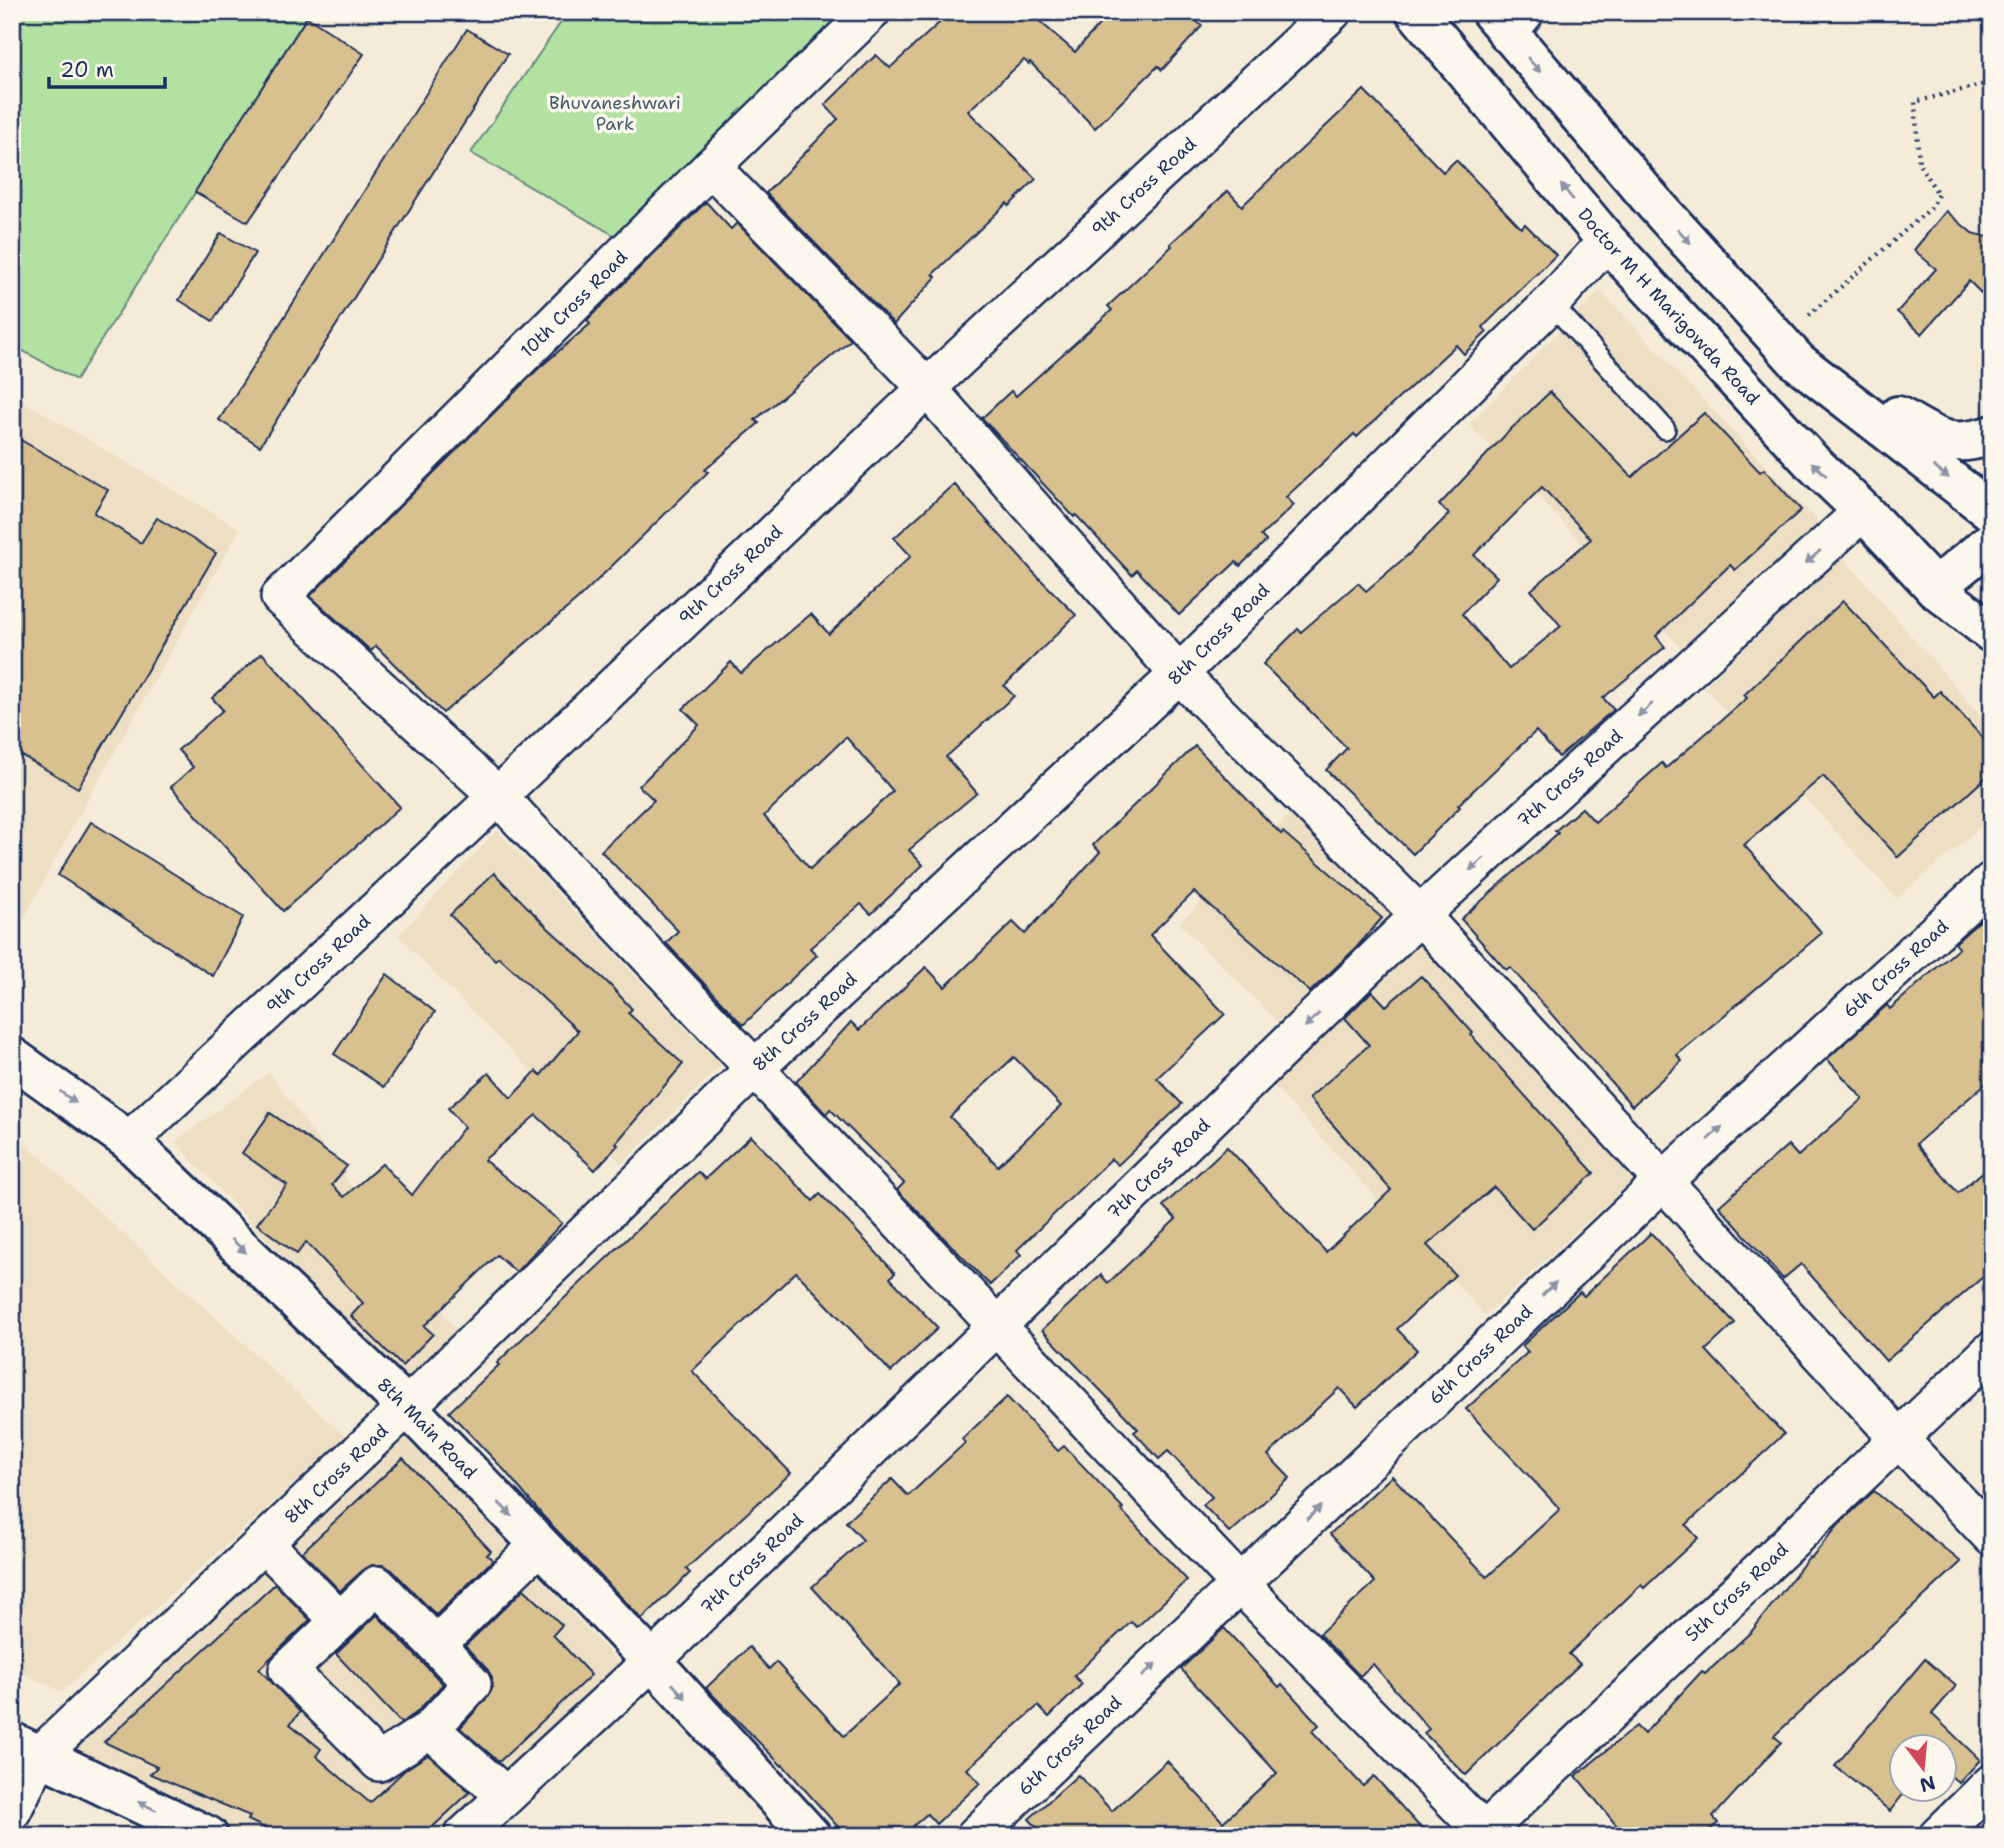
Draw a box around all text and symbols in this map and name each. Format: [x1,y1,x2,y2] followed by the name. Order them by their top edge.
[49,46,164,90] scale bar
[60,56,114,84] text: 20 m
[1526,56,1542,74] one-way arrow
[549,91,681,136] park label: Bhuvaneshwari Park
[1086,132,1201,241] street label: 9th Cross Road
[1560,184,1575,201] one-way arrow
[1572,203,1765,410] street label: Doctor M H Marigowda Road
[1676,227,1692,245] one-way arrow
[515,245,633,363] street label: 10th Cross Road
[1810,461,1828,477] one-way arrow
[1931,464,1949,479] one-way arrow
[673,520,788,630] street label: 9th Cross Road
[1805,548,1822,564] one-way arrow
[1162,578,1275,691] street label: 8th Cross Road
[1636,702,1654,718] one-way arrow
[1512,724,1628,833] street label: 7th Cross Road
[1469,855,1486,871] one-way arrow
[261,909,376,1019] street label: 9th Cross Road
[1838,914,1954,1023] street label: 6th Cross Road
[747,967,862,1077] street label: 8th Cross Road
[1304,1012,1321,1028] one-way arrow
[59,1089,77,1103] one-way arrow
[1102,1113,1215,1224] street label: 7th Cross Road
[1706,1126,1723,1142] one-way arrow
[230,1237,247,1253] one-way arrow
[1540,1281,1558,1297] one-way arrow
[1423,1300,1538,1410] street label: 6th Cross Road
[372,1373,482,1484] street label: 8th Main Road
[279,1419,393,1529] street label: 8th Cross Road
[496,1500,512,1517] one-way arrow
[1305,1505,1322,1522] one-way arrow
[695,1508,809,1619] street label: 7th Cross Road
[1680,1538,1793,1647] street label: 5th Cross Road
[1140,1663,1157,1679] one-way arrow
[671,1682,687,1699] one-way arrow
[1013,1691,1127,1801] street label: 6th Cross Road
[1888,1732,1958,1802] north arrow
[1917,1770,1938,1798] text: N
[137,1801,157,1812] one-way arrow

